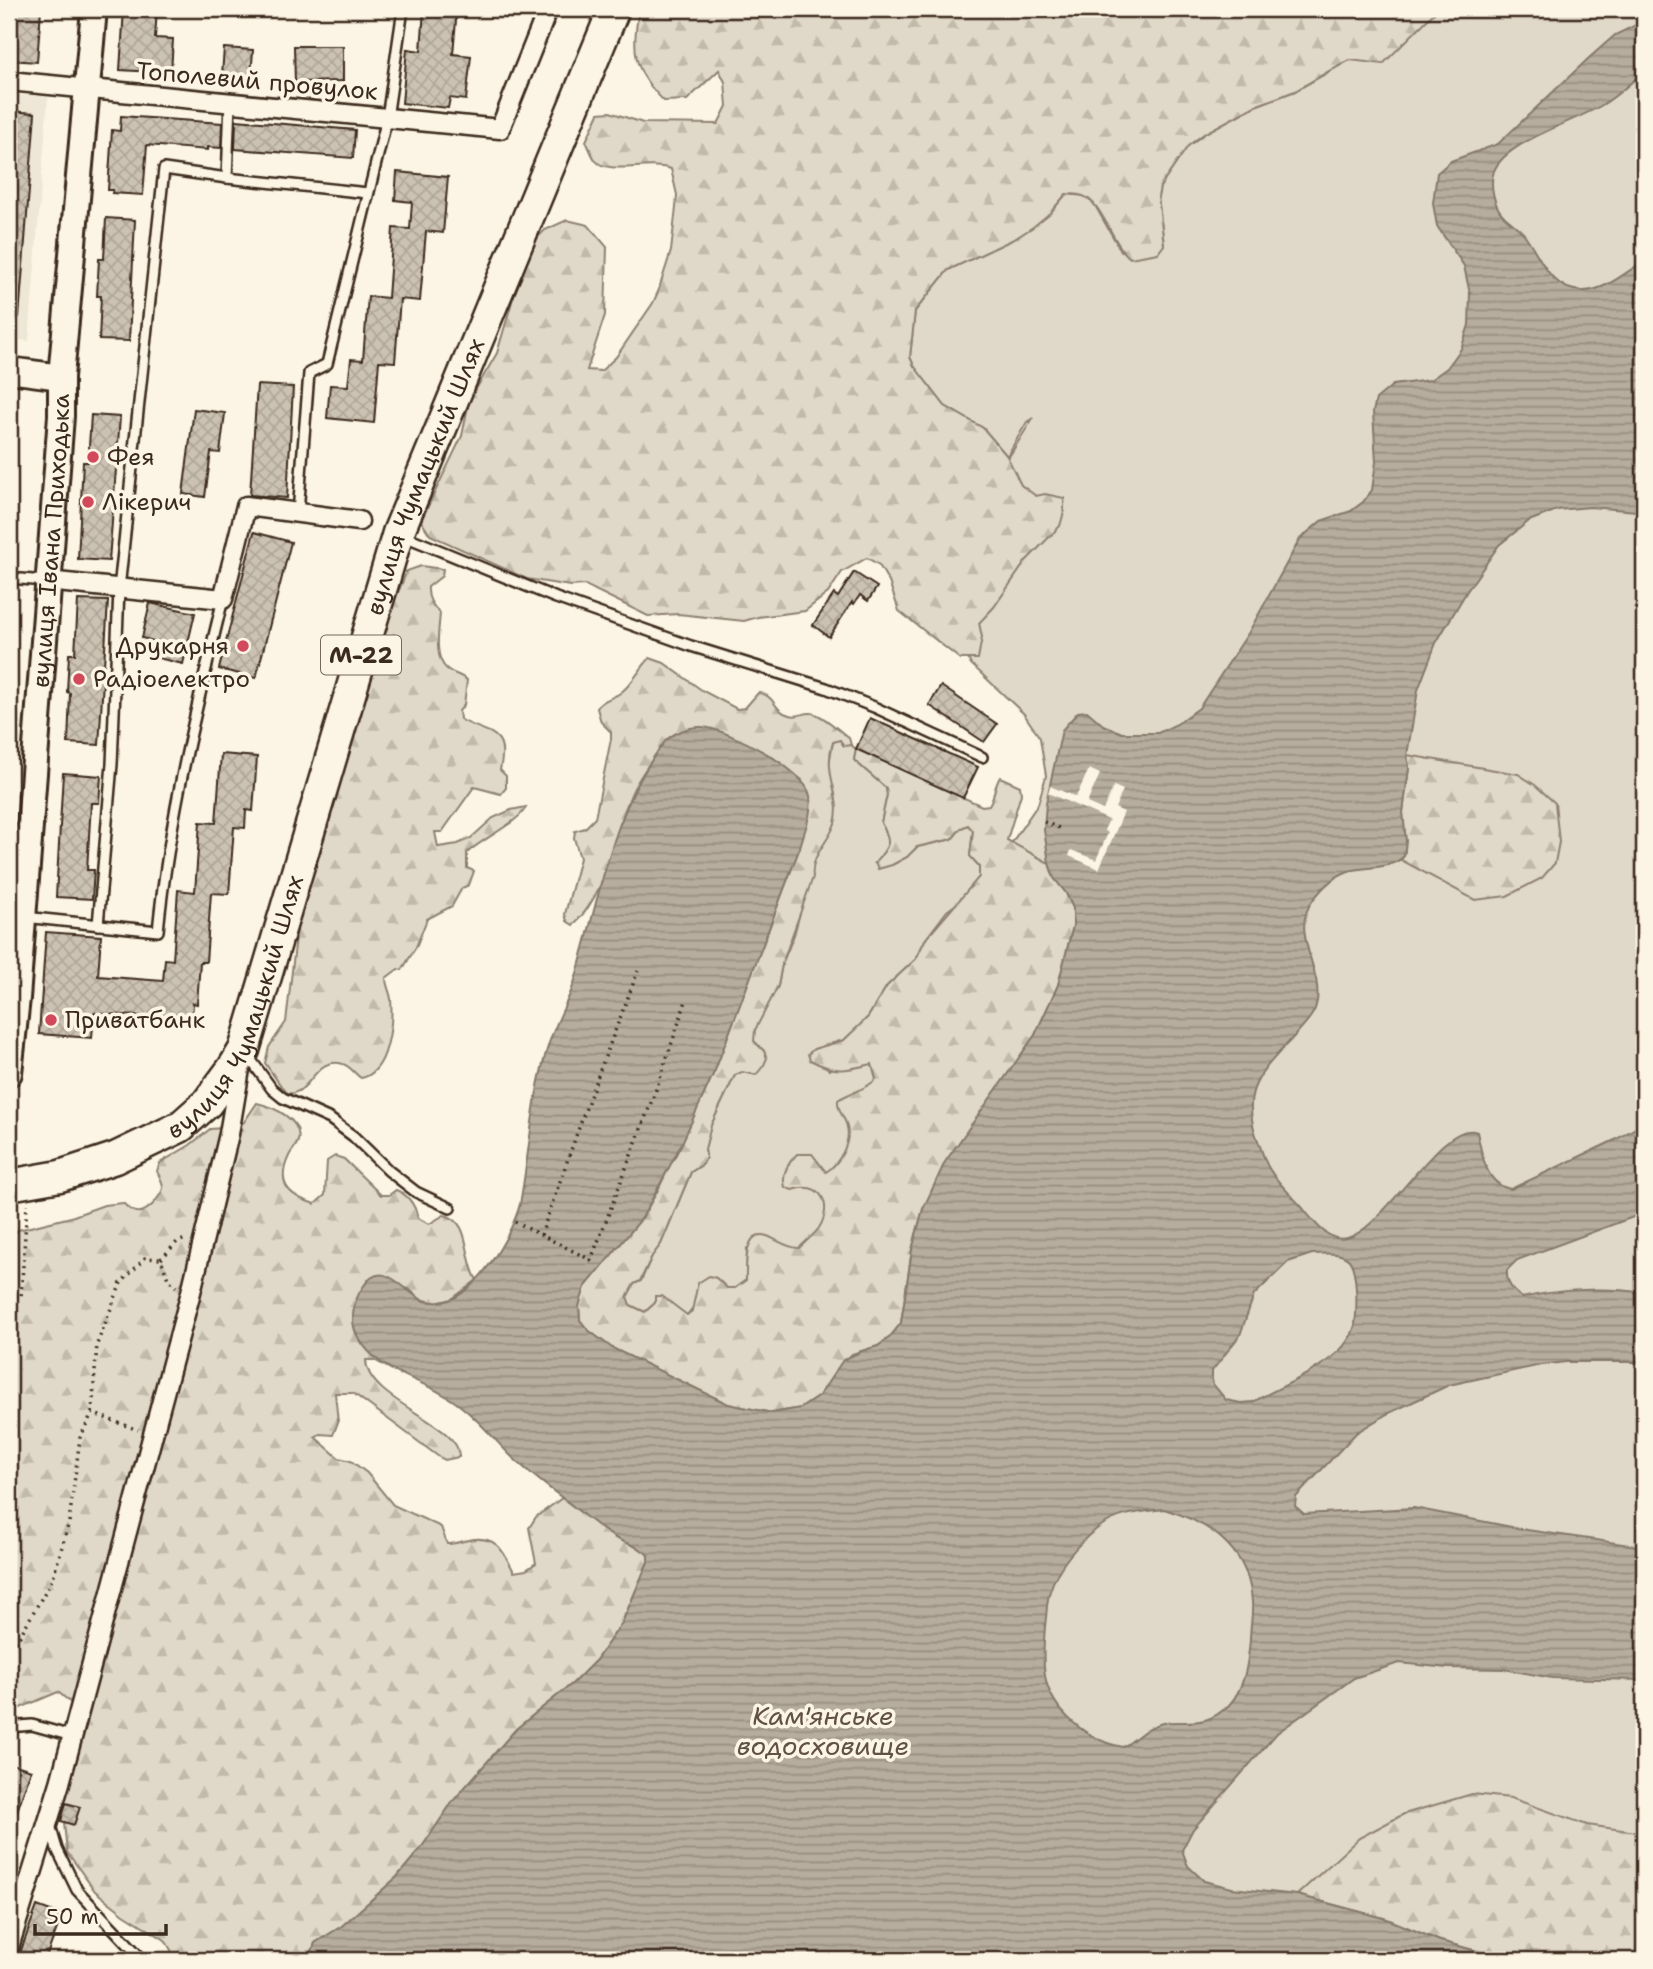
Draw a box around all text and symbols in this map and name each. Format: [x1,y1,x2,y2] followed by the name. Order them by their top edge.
[135,55,379,108] street label: Тополевий провулок
[358,334,492,619] street label: вулиця Чумацький Шлях
[25,394,77,689] street label: вулиця Івана Приходька
[107,441,155,473] place label: Фея
[85,449,101,465] marker: Фея
[102,486,191,518] place label: Лікерич
[80,494,96,510] marker: Лікерич
[116,630,229,662] place label: Друкарня
[321,636,401,674] road number: М-22
[235,638,251,654] marker: Друкарня
[93,663,250,695] place label: Радіоелектро
[71,671,87,687] marker: Радіоелектро
[163,871,311,1146] street label: вулиця Чумацький Шлях
[65,1004,205,1036] place label: Приватбанк
[43,1012,59,1028] marker: Приватбанк
[737,1698,909,1763] water label: Кам'янське водосховище
[35,1892,166,1936] scale bar
[46,1903,99,1931] text: 50 m

